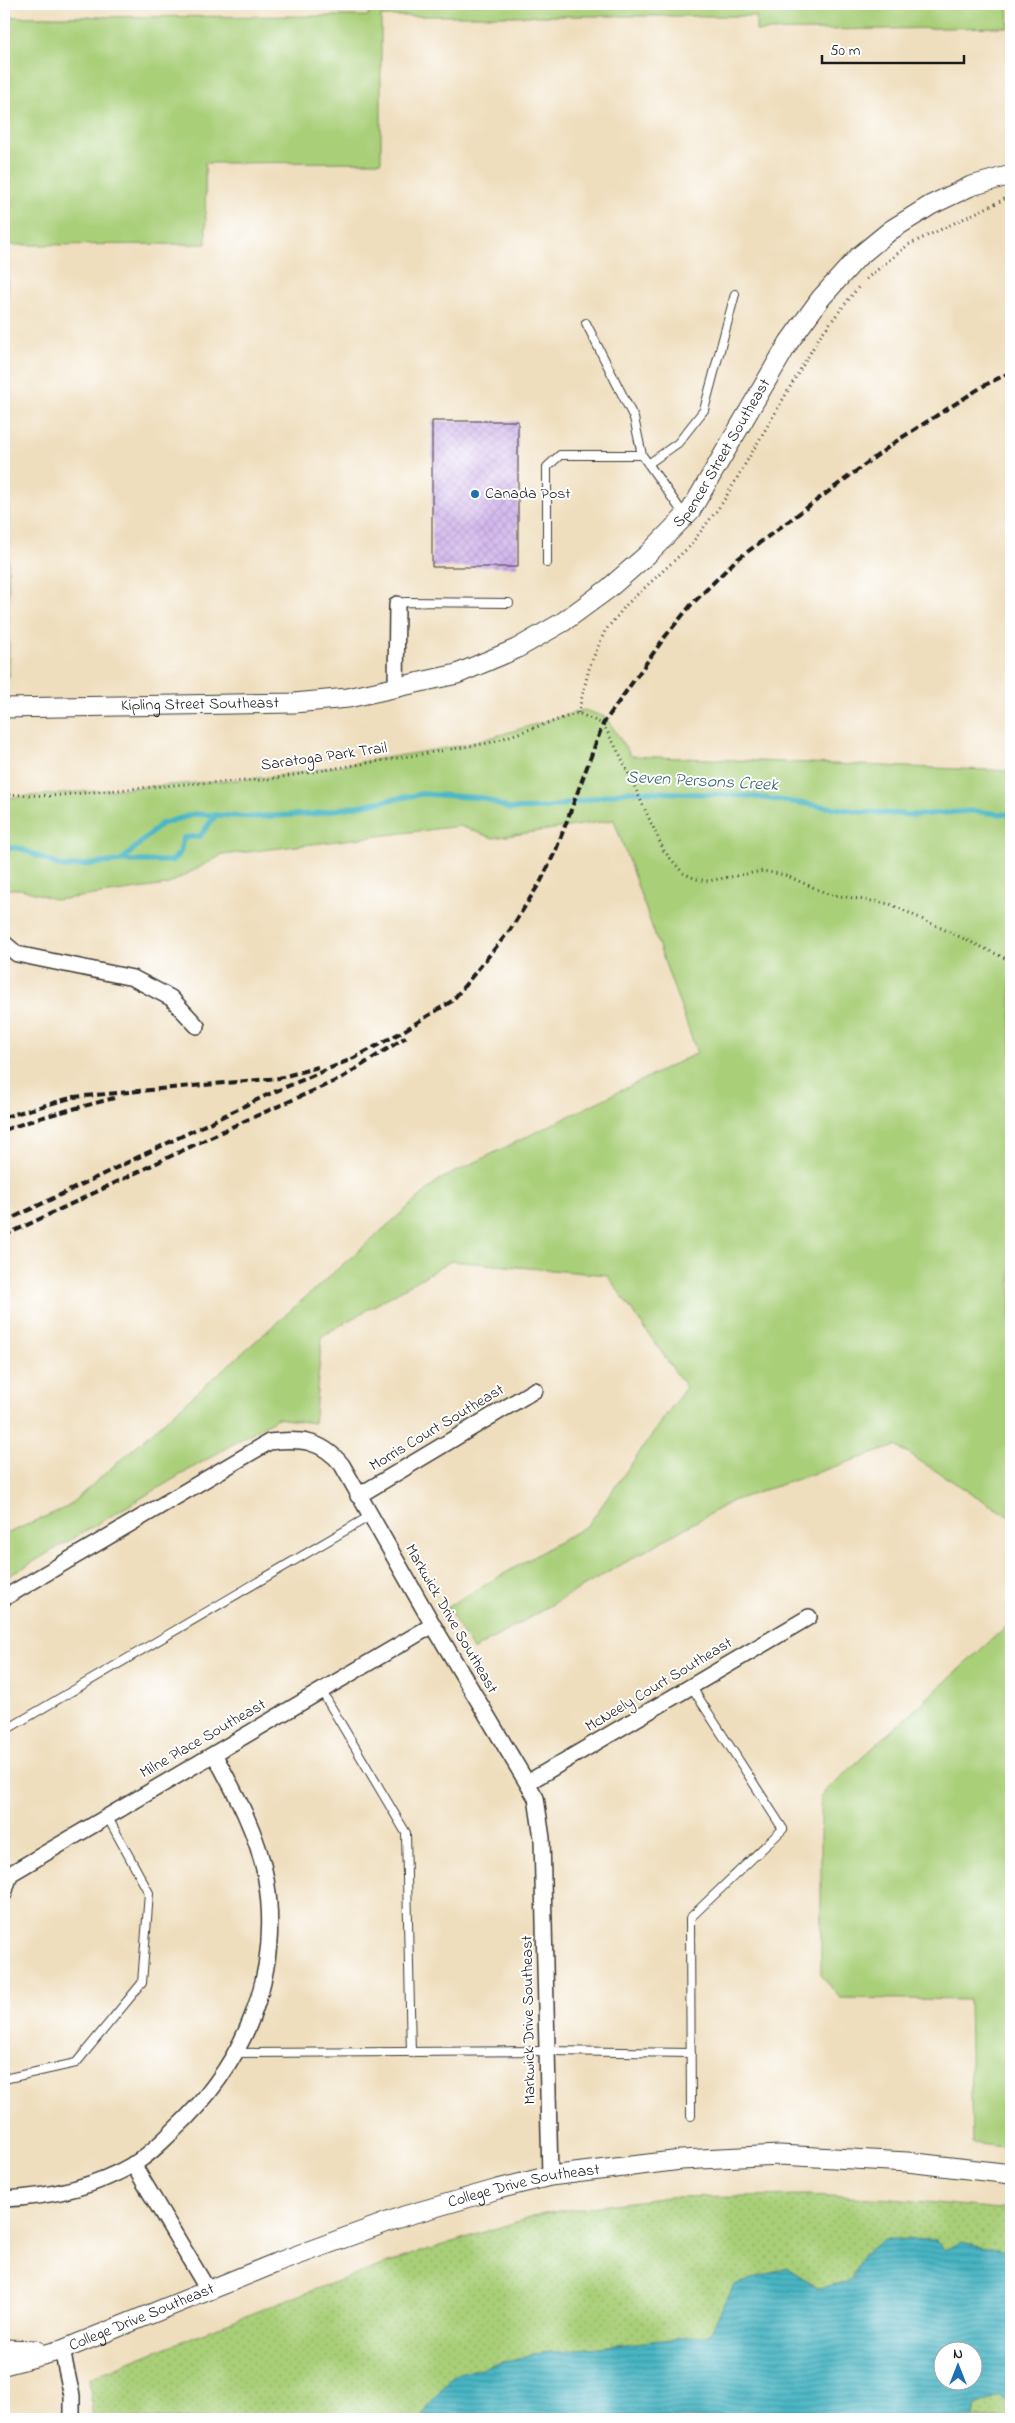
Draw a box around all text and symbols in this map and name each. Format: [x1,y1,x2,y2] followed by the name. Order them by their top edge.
[822,32,965,64] scale bar
[830,40,861,62] text: 50 m
[667,374,777,534] street label: Spencer Street Southeast
[485,482,571,506] place label: Canada Post
[469,488,481,500] marker: Canada Post
[121,691,280,718] street label: Kipling Street Southeast
[259,736,389,778] street label: Saratoga Park Trail
[625,765,780,799] water label: Seven Persons Creek
[365,1378,510,1478] street label: Morris Court Southeast
[398,1540,504,1699] street label: Markwick Drive Southeast
[581,1631,738,1739] street label: McNeely Court Southeast
[135,1693,271,1785] street label: Milne Place Southeast
[516,1935,542,2105] street label: Markwick Drive Southeast
[445,2158,602,2215] street label: College Drive Southeast
[65,2277,219,2358] street label: College Drive Southeast
[932,2340,982,2390] north arrow
[953,2344,963,2365] text: N

